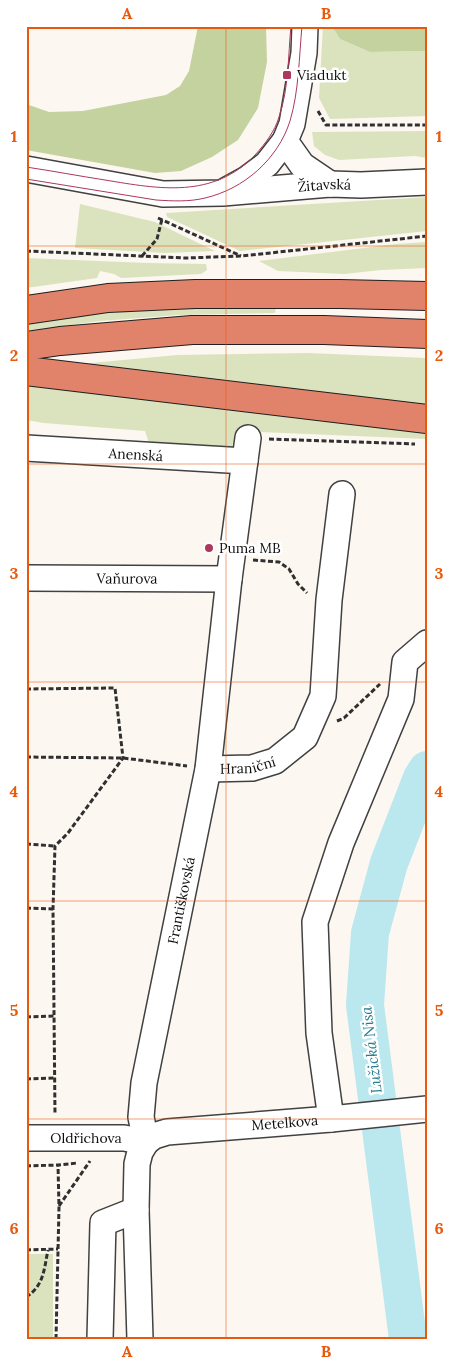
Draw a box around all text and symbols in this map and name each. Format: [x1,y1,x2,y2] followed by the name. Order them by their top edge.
[122,3,133,23] text: A
[321,3,332,23] text: B
[296,66,347,84] place label: Viadukt
[281,69,293,81] marker: Viadukt
[11,126,17,146] text: 1
[436,126,442,146] text: 1
[297,175,351,196] street label: Žitavská
[10,345,18,365] text: 2
[435,345,443,365] text: 2
[107,444,164,465] street label: Anenská
[219,539,281,557] place label: Puma MB
[203,542,215,554] marker: Puma MB
[10,563,19,583] text: 3
[435,563,444,583] text: 3
[95,569,158,588] street label: Vaňurova
[220,752,278,778] street label: Hraniční
[10,781,19,801] text: 4
[435,781,444,801] text: 4
[164,855,199,946] street label: Františkovská
[10,1000,19,1020] text: 5
[435,1000,444,1020] text: 5
[356,1005,386,1095] water label: Lužická Nisa
[251,1111,319,1134] street label: Metelkova
[50,1129,122,1147] street label: Oldřichova
[9,1218,19,1238] text: 6
[434,1218,444,1238] text: 6
[122,1341,133,1361] text: A
[321,1341,332,1361] text: B

